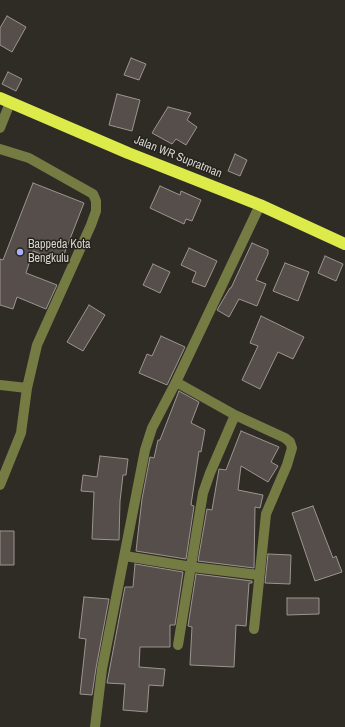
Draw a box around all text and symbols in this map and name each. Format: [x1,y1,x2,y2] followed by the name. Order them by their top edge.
[132,133,224,181] street label: Jalan WR Supratman
[28,238,90,266] place label: Bappeda Kota Bengkulu
[15,247,25,257] marker: Bappeda Kota Bengkulu

